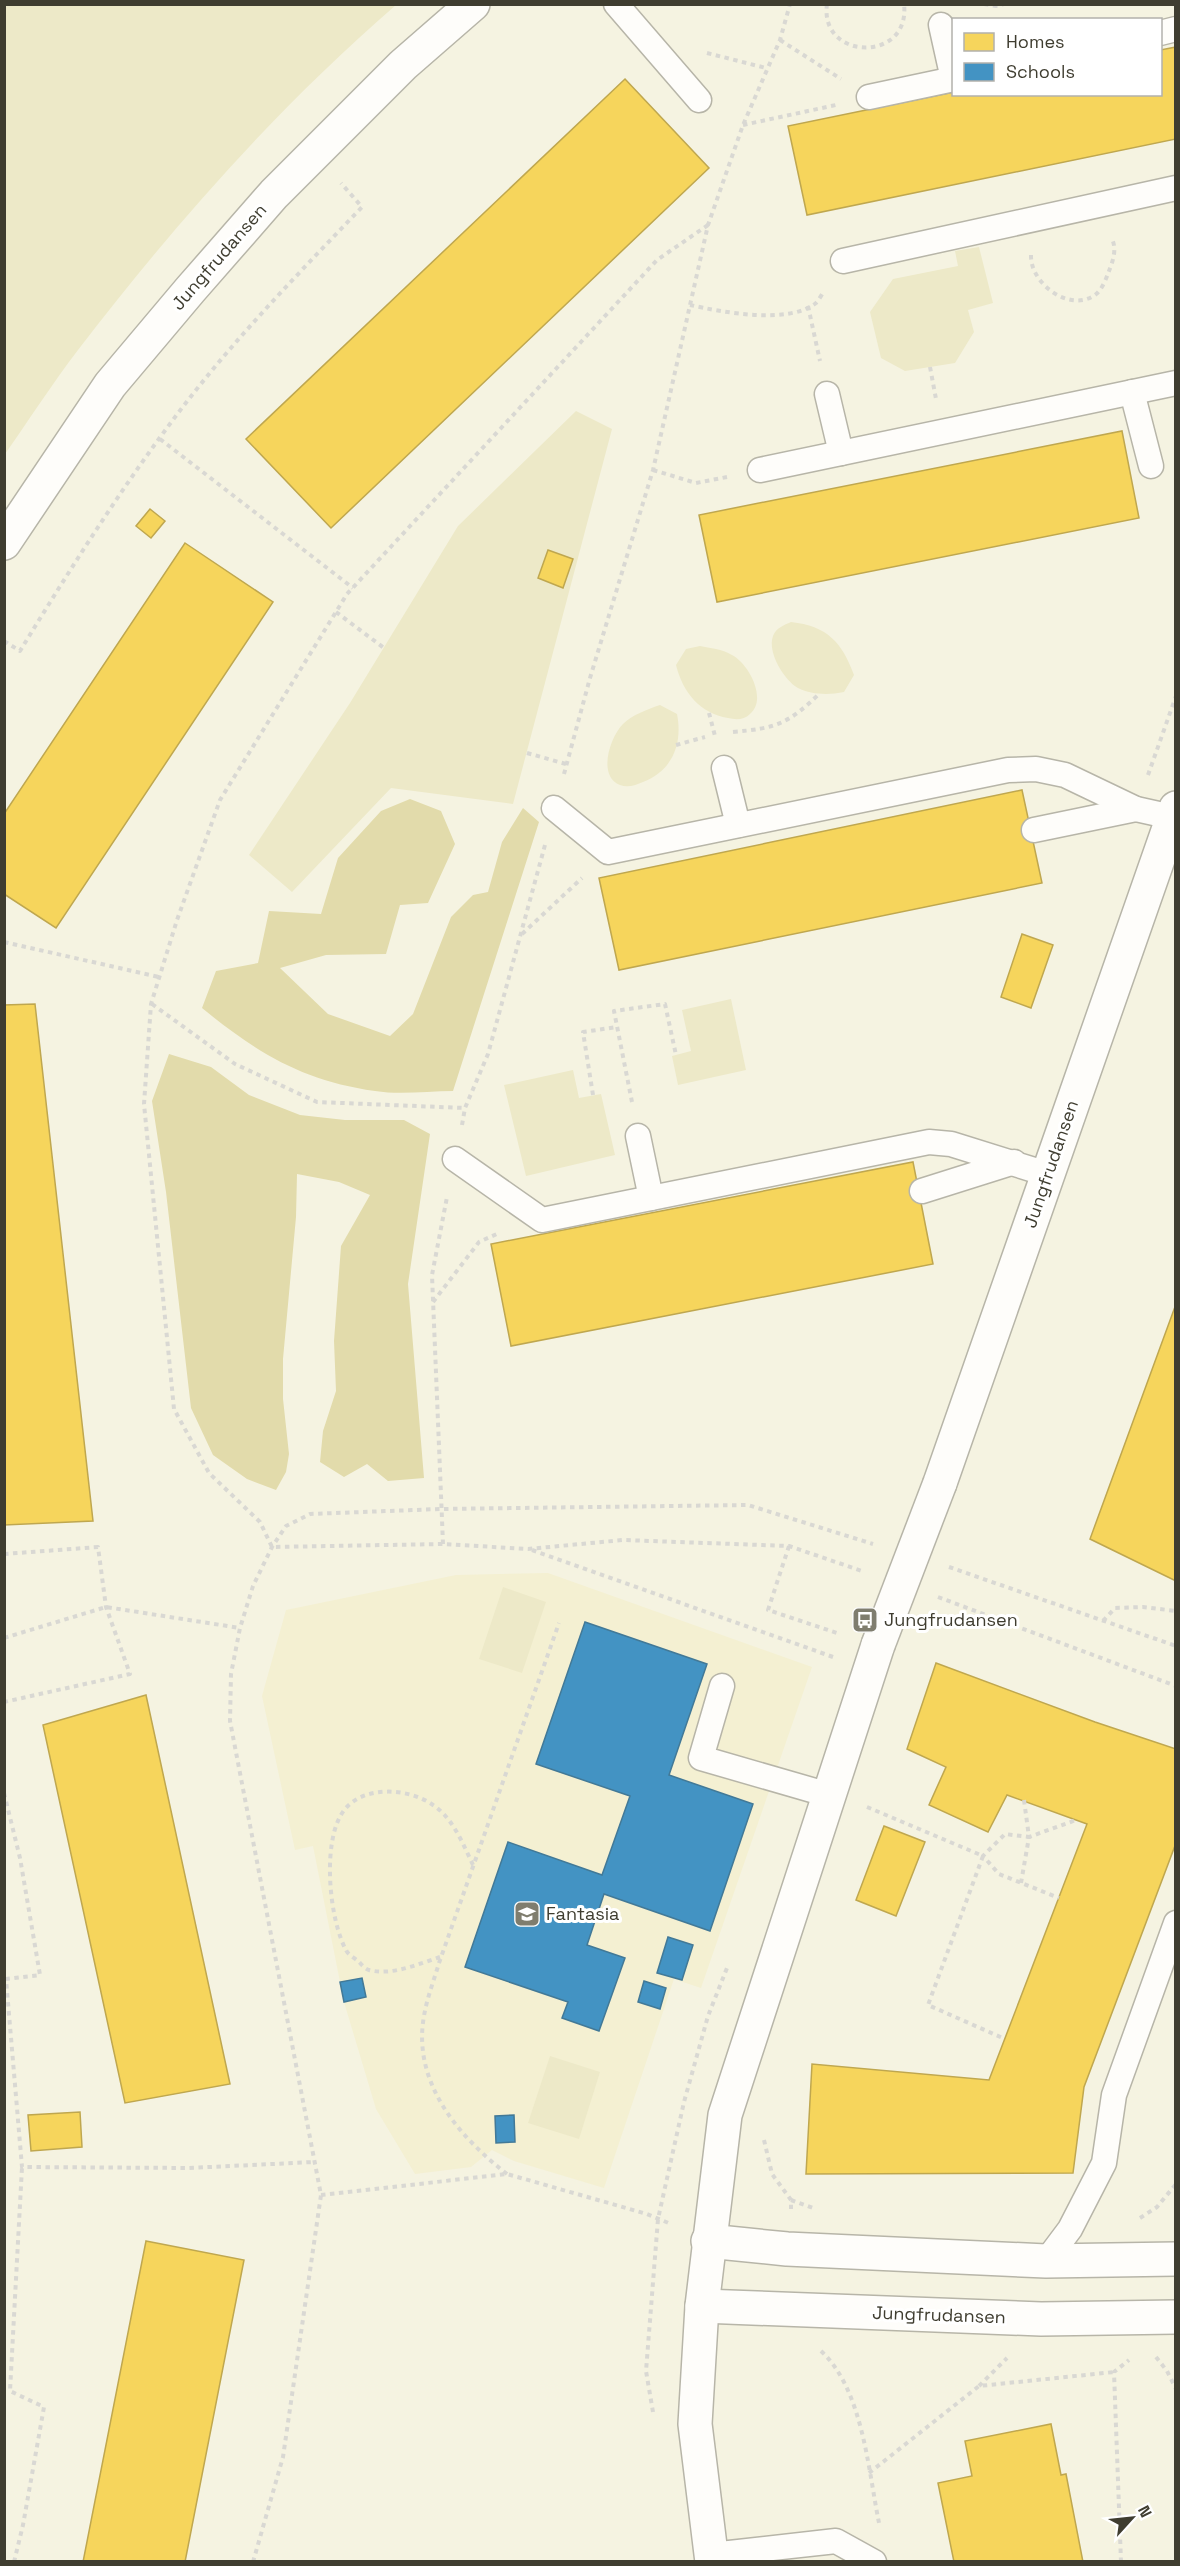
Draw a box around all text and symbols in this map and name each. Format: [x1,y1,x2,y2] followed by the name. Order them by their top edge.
[952,18,1162,96] legend
[1006,30,1065,53] text: Homes
[1006,60,1075,83] text: Schools
[166,199,271,315] street label: Jungfrudansen
[1018,1097,1083,1231] street label: Jungfrudansen
[850,1605,880,1635] bus stop icon: Jungfrudansen
[884,1608,1018,1631] place label: Jungfrudansen
[512,1899,542,1929] school or university icon: Fantasia
[546,1902,619,1925] place label: Fantasia
[872,2301,1006,2328] street label: Jungfrudansen
[1102,2488,1162,2548] north arrow
[1133,2502,1157,2521] text: N

